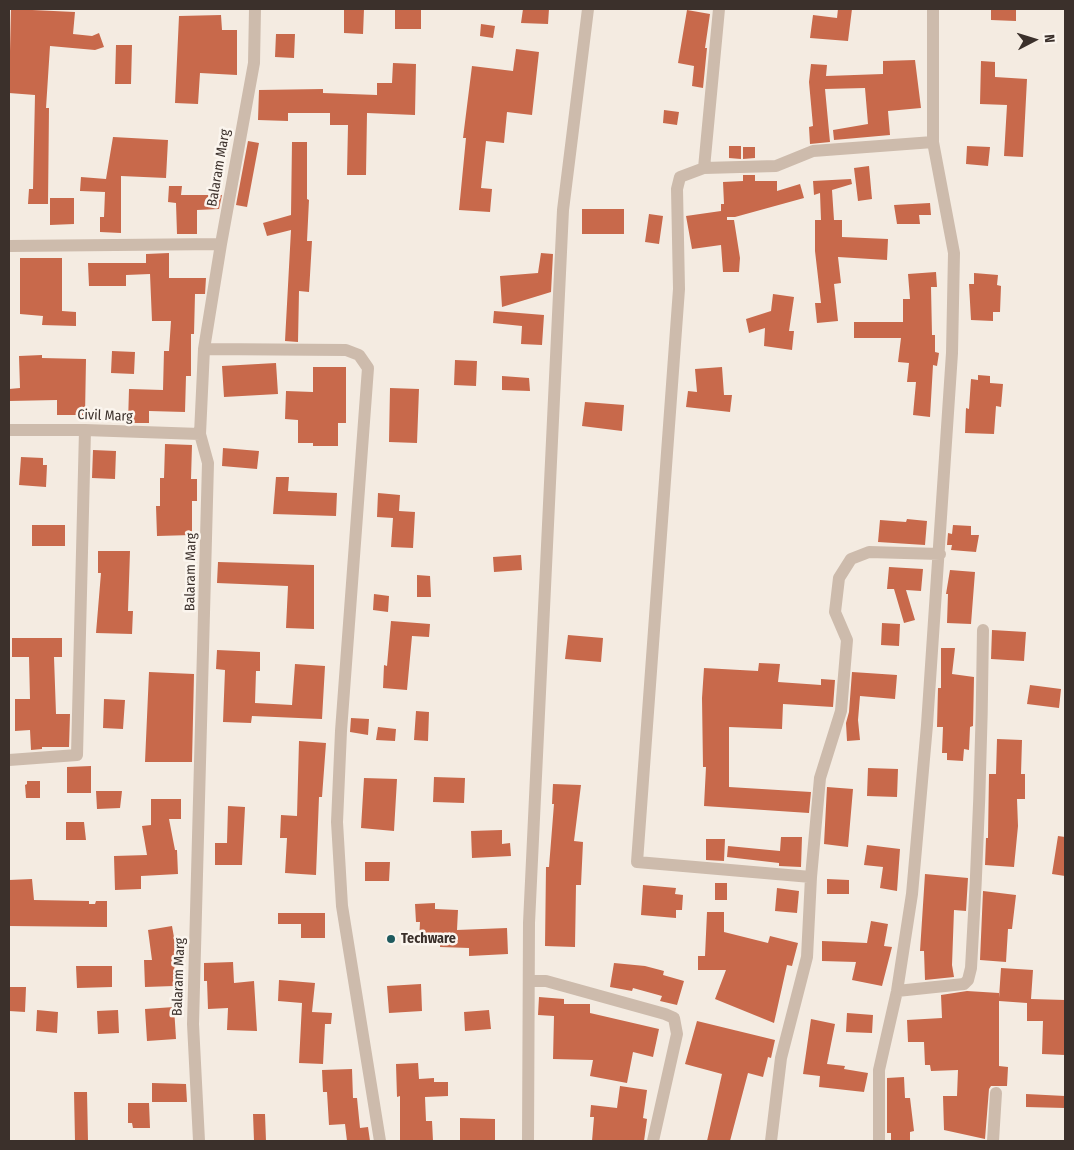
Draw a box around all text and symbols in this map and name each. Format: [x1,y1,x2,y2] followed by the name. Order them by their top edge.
[1009,15,1059,65] north arrow
[1041,34,1058,44] text: N
[204,128,234,208] street label: Balaram Marg
[77,407,133,425] street label: Civil Marg
[182,533,200,611] street label: Balaram Marg
[401,931,456,947] place label: Techware
[385,933,397,945] marker: Techware
[169,938,189,1016] street label: Balaram Marg

